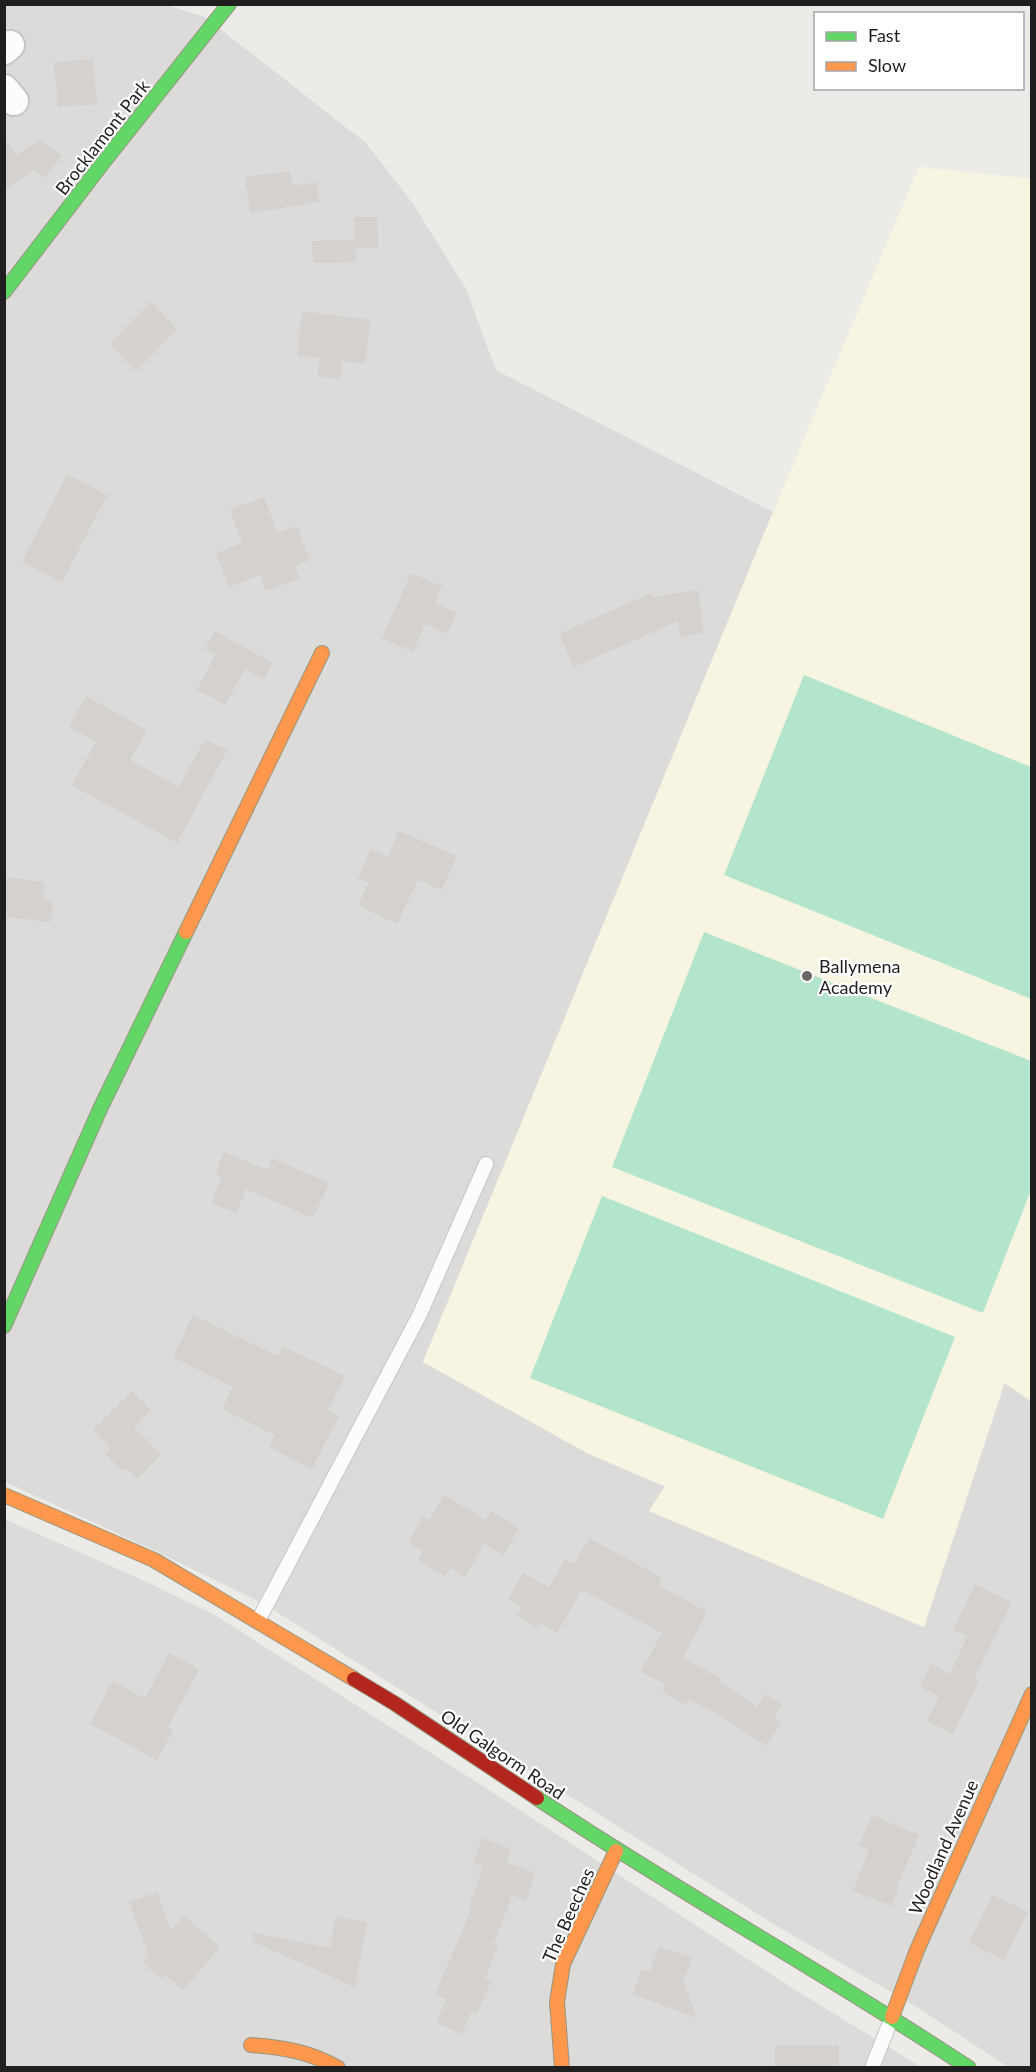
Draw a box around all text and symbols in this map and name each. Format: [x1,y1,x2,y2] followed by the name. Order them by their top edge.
[814,12,1024,90] legend
[868,24,901,46] text: Fast
[868,54,906,76] text: Slow
[50,74,154,199] street label: Brocklamont Park
[819,955,901,998] place label: Ballymena Academy
[800,969,814,983] marker: Ballymena Academy
[437,1704,569,1804] street label: Old Galgorm Road
[903,1776,983,1918] street label: Woodland Avenue
[537,1864,599,1966] street label: The Beeches

